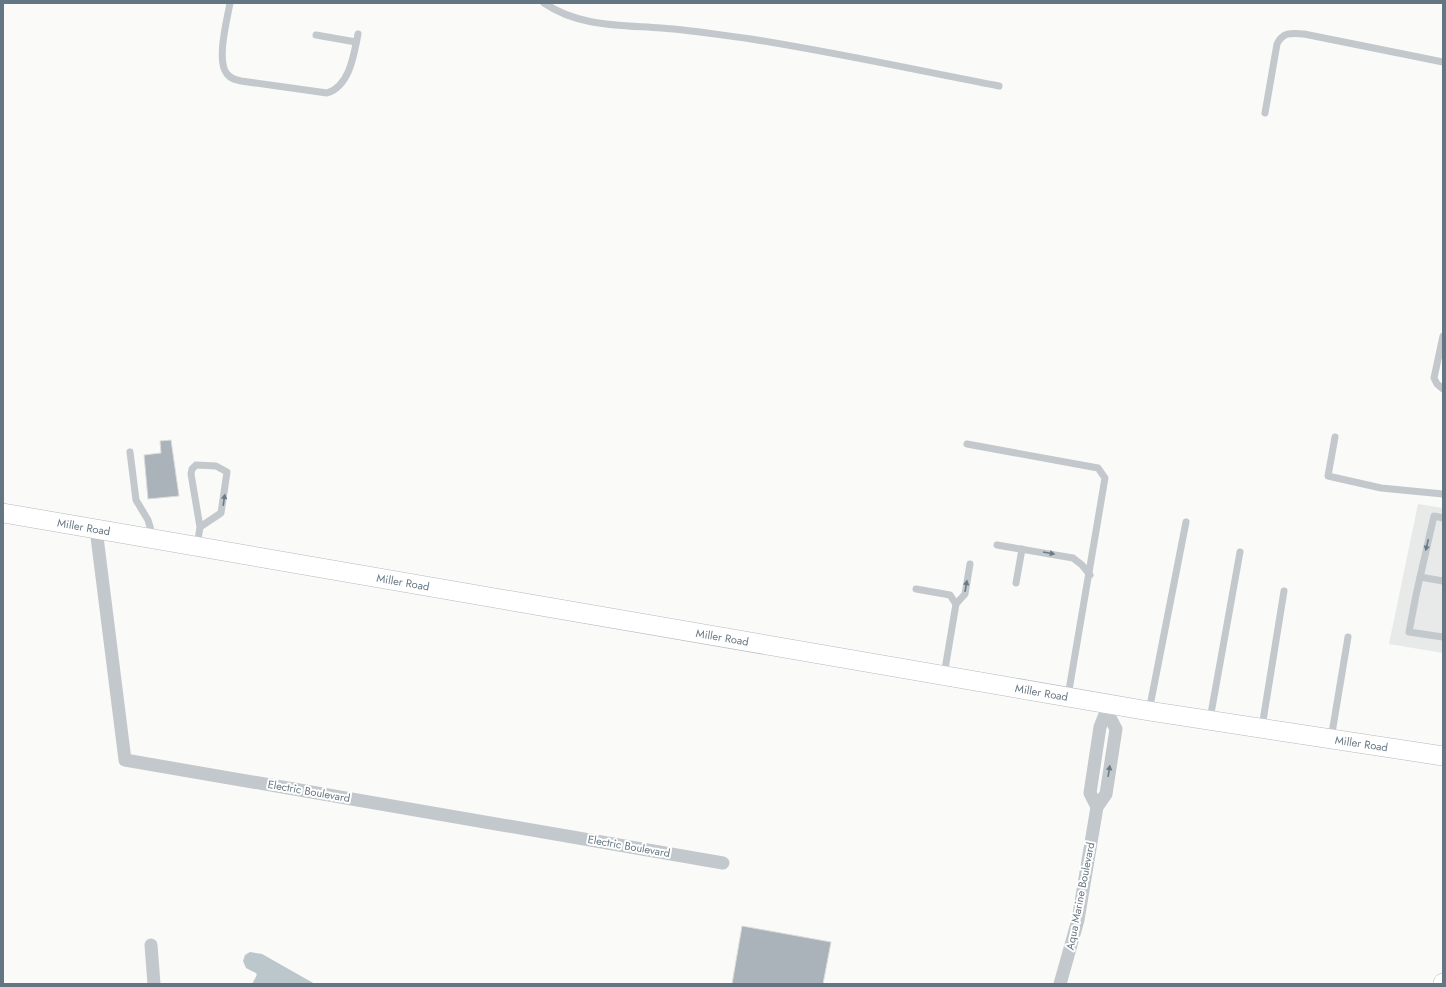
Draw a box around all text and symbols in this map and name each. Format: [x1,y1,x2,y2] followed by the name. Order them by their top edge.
[221,494,227,506] one-way arrow
[56,515,111,539] street label: Miller Road
[1424,539,1430,551] one-way arrow
[1043,551,1056,557] one-way arrow
[375,570,431,595] street label: Miller Road
[964,579,970,592] one-way arrow
[695,625,750,650] street label: Miller Road
[1014,680,1069,705] street label: Miller Road
[1334,732,1389,755] street label: Miller Road
[1106,765,1112,777] one-way arrow
[267,776,351,806] street label: Electric Boulevard
[587,831,671,861] street label: Electric Boulevard
[1062,841,1098,951] street label: Aqua Marine Boulevard

